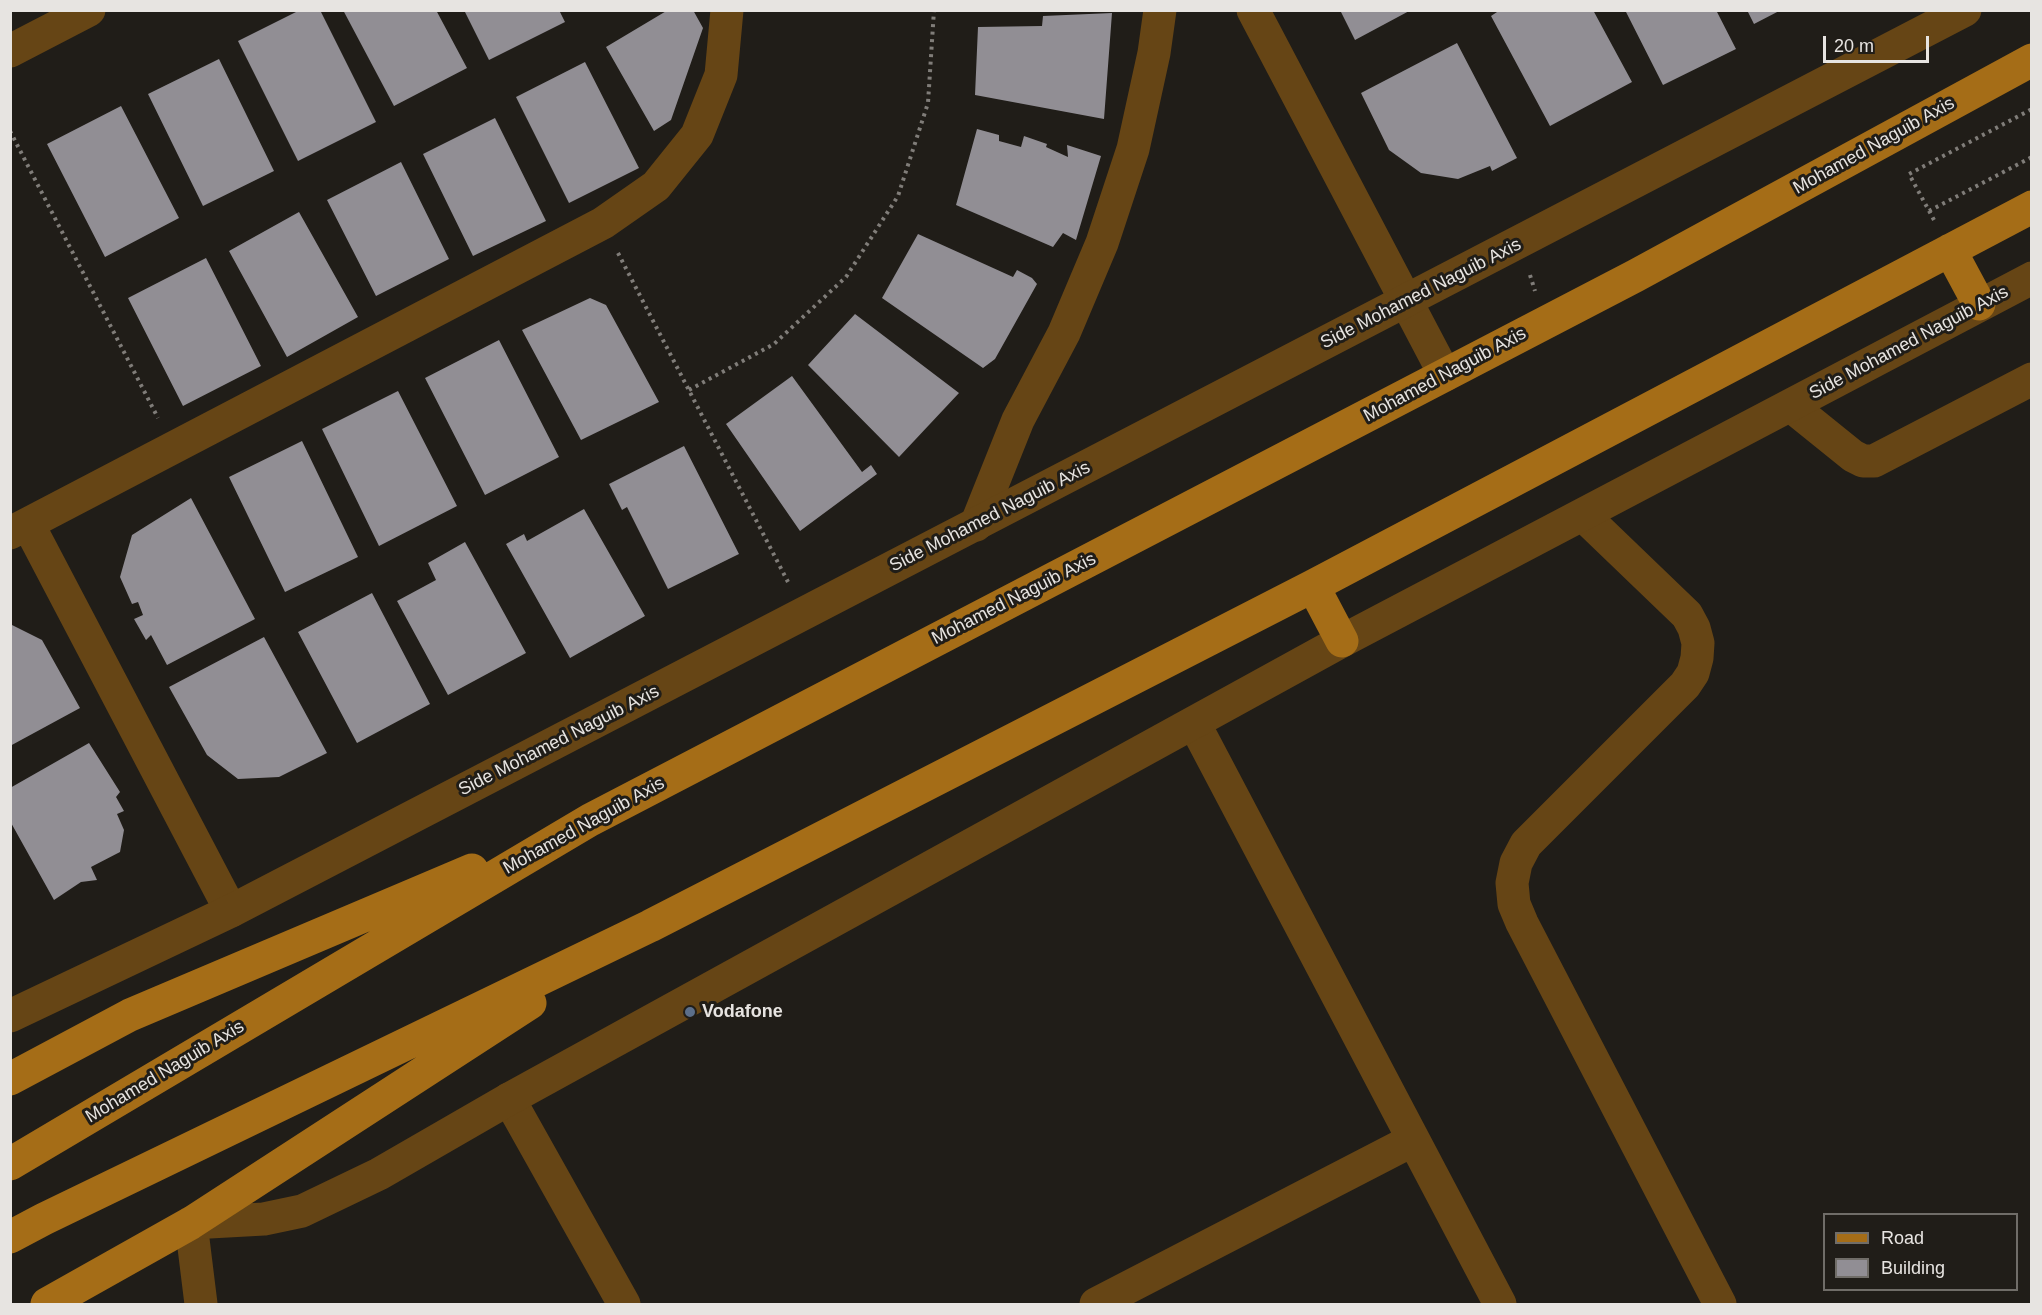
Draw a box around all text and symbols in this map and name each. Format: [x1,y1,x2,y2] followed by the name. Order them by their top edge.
[1826,24,1932,62] scale bar
[1834,36,1874,56] text: 20 m
[1790,93,1958,199] street label: Mohamed Naguib Axis
[1317,234,1525,354] street label: Side Mohamed Naguib Axis
[1806,281,2012,405] street label: Side Mohamed Naguib Axis
[1360,323,1530,427] street label: Mohamed Naguib Axis
[886,457,1094,577] street label: Side Mohamed Naguib Axis
[928,548,1100,650] street label: Mohamed Naguib Axis
[455,681,663,801] street label: Side Mohamed Naguib Axis
[500,773,668,879] street label: Mohamed Naguib Axis
[702,1001,783,1023] place label: Vodafone
[683,1005,697,1019] marker: Vodafone
[82,1016,248,1128] street label: Mohamed Naguib Axis
[1823,1213,2018,1291] legend
[1881,1228,1924,1248] text: Road
[1881,1258,1945,1278] text: Building

